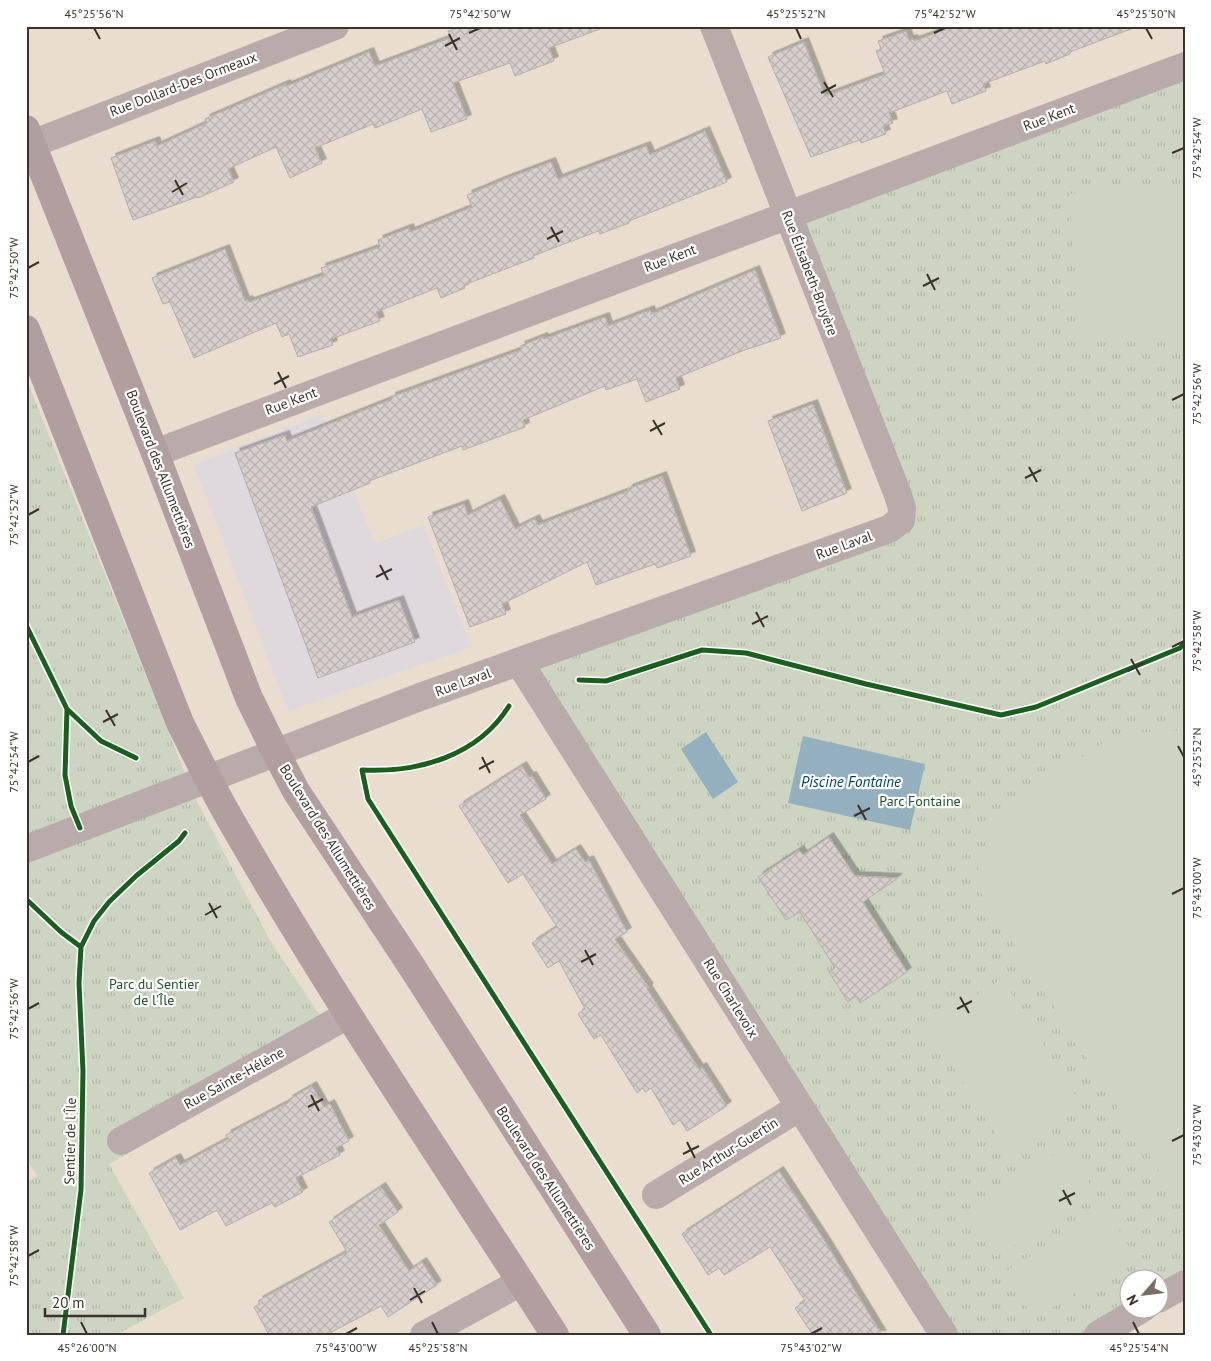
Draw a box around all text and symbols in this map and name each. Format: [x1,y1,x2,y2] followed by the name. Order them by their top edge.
[64,6,124,21] text: 45°25'56"N
[449,6,511,21] text: 75°42'50"W
[766,6,826,21] text: 45°25'52"N
[914,6,976,21] text: 75°42'52"W
[1116,6,1176,21] text: 45°25'50"N
[107,48,259,120] street label: Rue Dollard-Des Ormeaux
[1021,99,1078,135] street label: Rue Kent
[1189,117,1204,179] text: 75°42'54"W
[778,208,842,338] street label: Rue Élisabeth-Bruyère
[6,237,21,299] text: 75°42'50"W
[642,240,699,276] street label: Rue Kent
[1189,363,1204,425] text: 75°42'56"W
[263,383,320,419] street label: Rue Kent
[122,387,200,551] street label: Boulevard des Allumettières
[6,484,21,546] text: 75°42'52"W
[814,527,874,563] street label: Rue Laval
[1189,610,1204,672] text: 75°42'58"W
[433,664,493,700] street label: Rue Laval
[1189,727,1204,787] text: 45°25'52"N
[6,731,21,793] text: 75°42'54"W
[276,761,380,913] street label: Boulevard des Allumettières
[801,772,901,791] water label: Piscine Fontaine
[879,792,961,810] park label: Parc Fontaine
[1189,857,1204,919] text: 75°43'00"W
[700,955,762,1041] street label: Rue Charlevoix
[109,975,199,1009] park label: Parc du Sentier de l'Île
[6,978,21,1040] text: 75°42'56"W
[181,1043,287,1113] street label: Rue Sainte-Hélène
[60,1097,80,1185] street label: Sentier de l'Île
[493,1103,599,1254] street label: Boulevard des Allumettières
[1189,1104,1204,1166] text: 75°43'02"W
[675,1113,781,1189] street label: Rue Arthur-Guertin
[6,1225,21,1287] text: 75°42'58"W
[1118,1268,1168,1318] north arrow
[45,1286,145,1318] scale bar
[1122,1292,1143,1308] text: N
[52,1293,85,1312] text: 20 m
[57,1340,117,1355] text: 45°26'00"N
[315,1340,377,1355] text: 75°43'00"W
[408,1340,468,1355] text: 45°25'58"N
[780,1340,842,1355] text: 75°43'02"W
[1109,1340,1169,1355] text: 45°25'54"N

